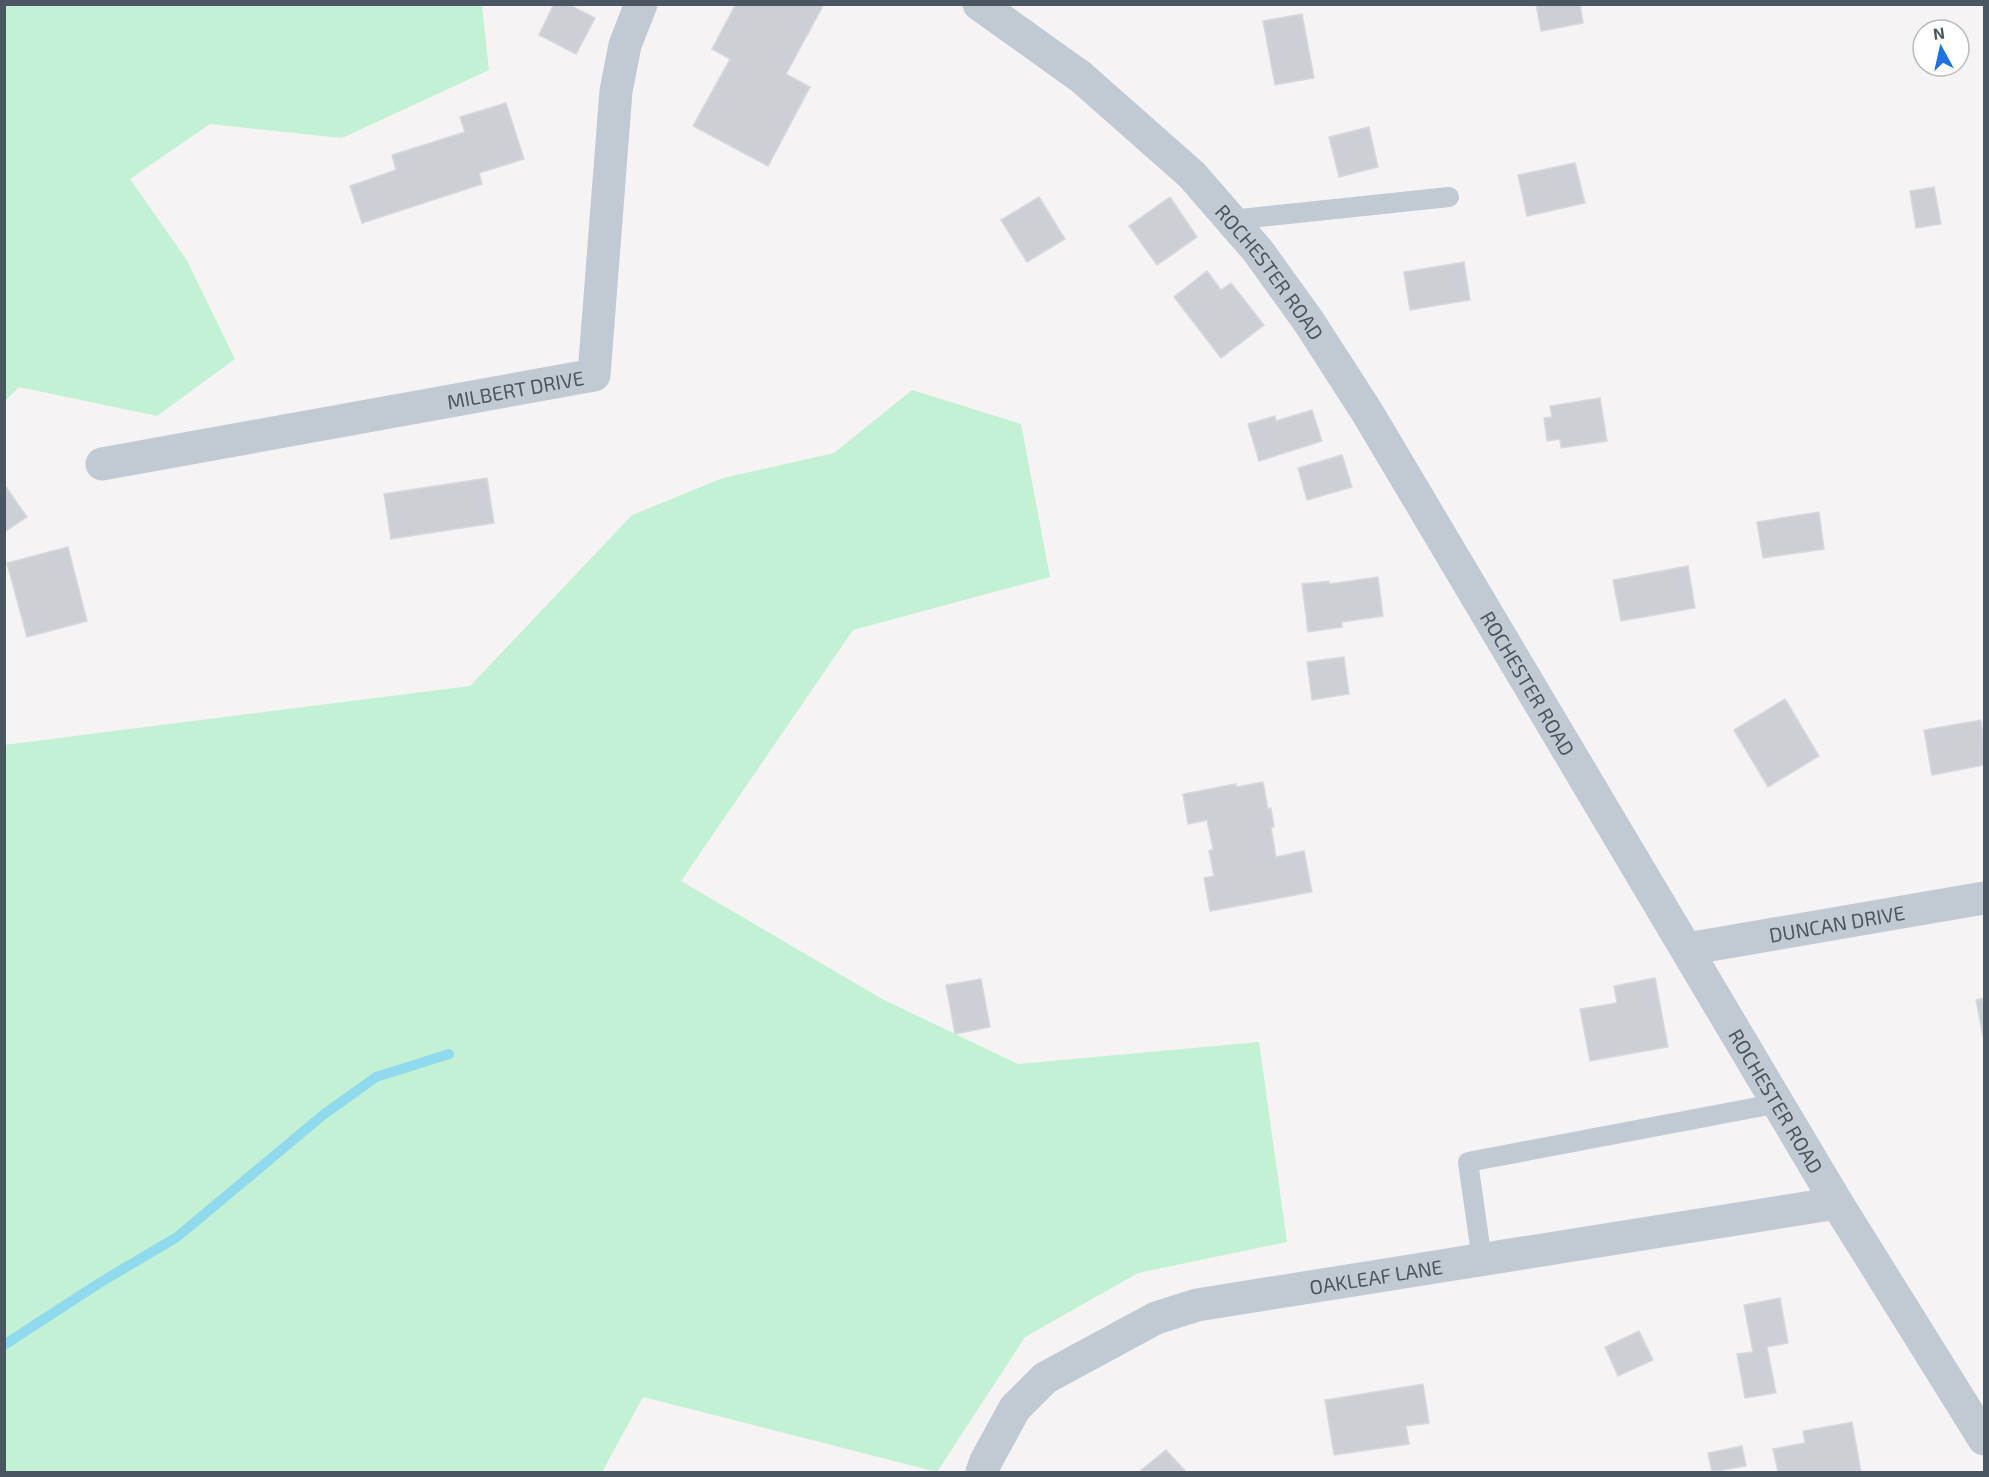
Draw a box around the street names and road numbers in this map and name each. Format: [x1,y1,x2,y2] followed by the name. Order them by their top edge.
[1211,199,1329,344] street label: ROCHESTER ROAD
[445,365,586,413] street label: MILBERT DRIVE
[1476,606,1580,760] street label: ROCHESTER ROAD
[1767,900,1907,947] street label: DUNCAN DRIVE
[1724,1024,1829,1178] street label: ROCHESTER ROAD
[1308,1254,1444,1299] street label: OAKLEAF LANE

